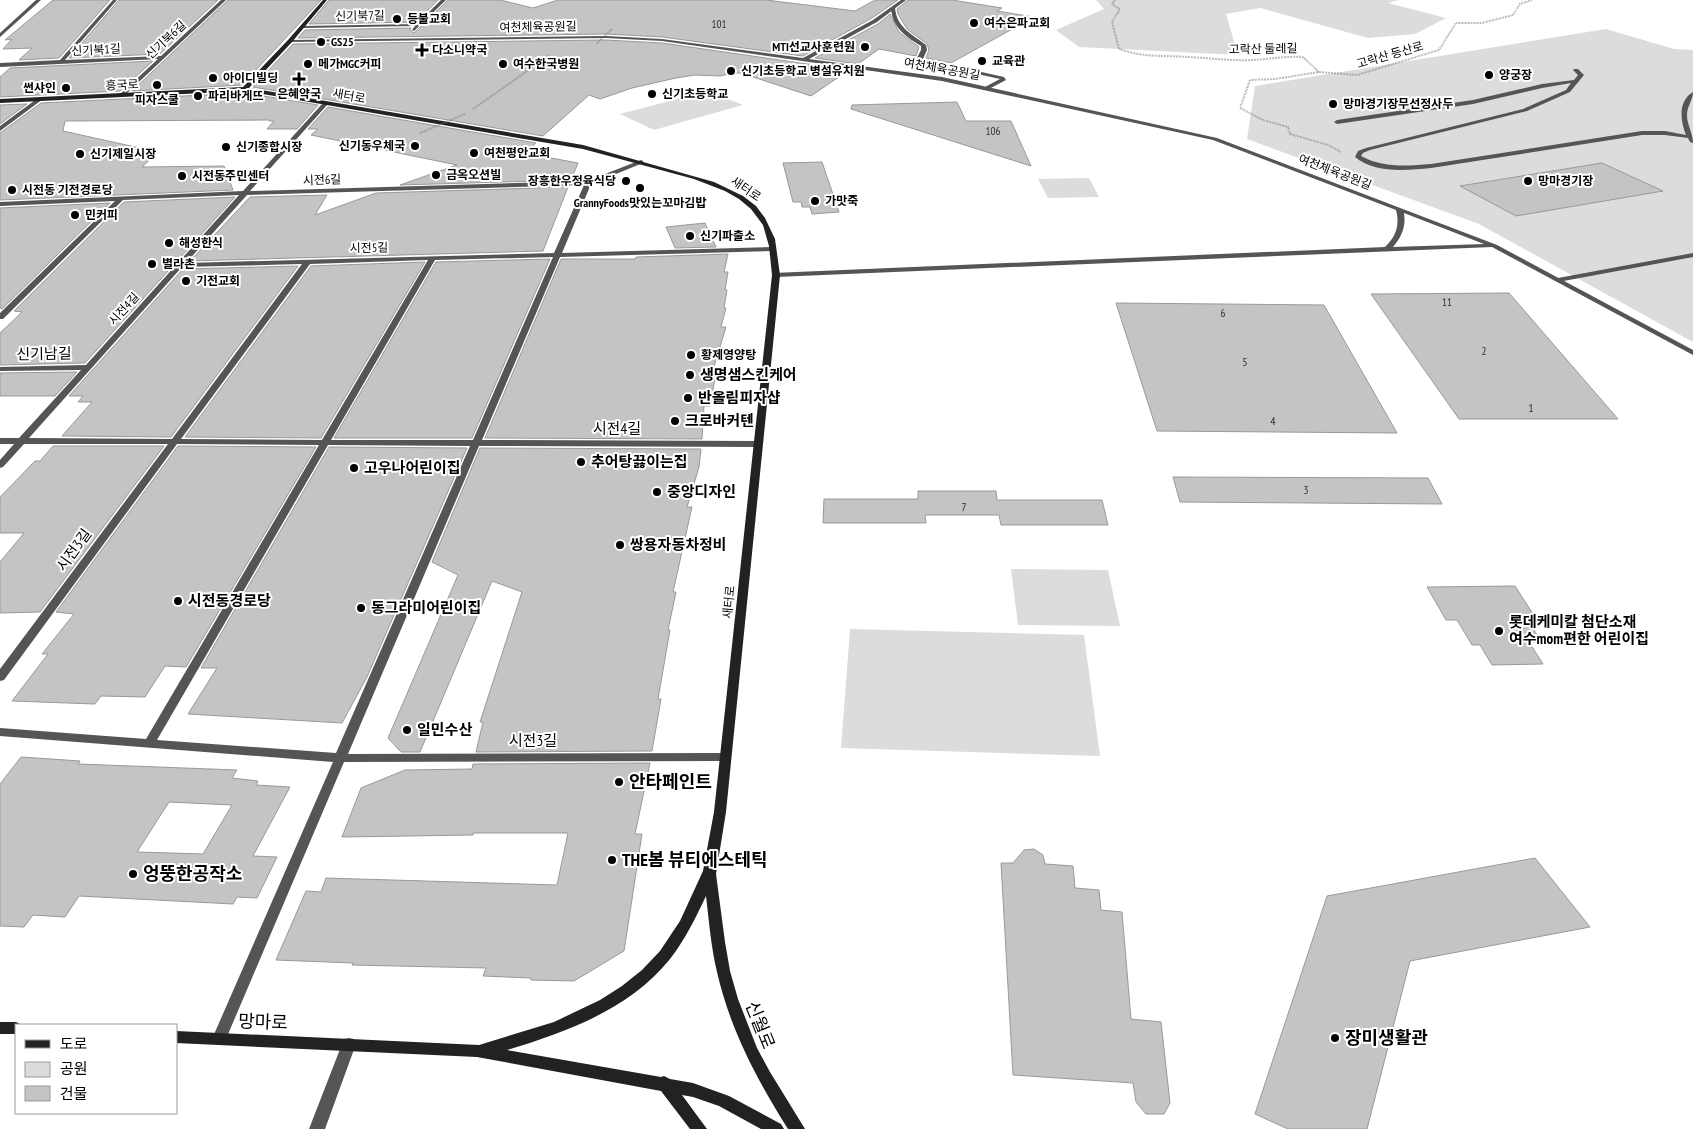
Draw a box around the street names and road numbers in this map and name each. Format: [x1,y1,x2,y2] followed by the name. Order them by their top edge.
[335,8,385,23] street label: 신기북7길
[142,17,189,62] street label: 신기북6길
[499,18,577,35] street label: 여천체육공원길
[1355,38,1425,71] street label: 고락산 등산로
[1228,40,1298,57] street label: 고락산 둘레길
[71,41,121,58] street label: 신기북1길
[903,54,981,83] street label: 여천체육공원길
[105,76,139,93] street label: 흥국로
[331,85,367,106] street label: 새터로
[1296,151,1374,192] street label: 여천체육공원길
[302,171,341,188] street label: 시전6길
[728,173,764,204] street label: 새터로
[350,240,388,255] street label: 시전5길
[105,289,142,328] street label: 시전4길
[16,344,72,363] street label: 신기남길
[593,419,641,438] street label: 시전4길
[52,525,95,575] street label: 시전3길
[719,585,738,619] street label: 새터로
[509,731,557,750] street label: 시전3길
[740,997,780,1052] street label: 신월로
[238,1009,288,1034] street label: 망마로

